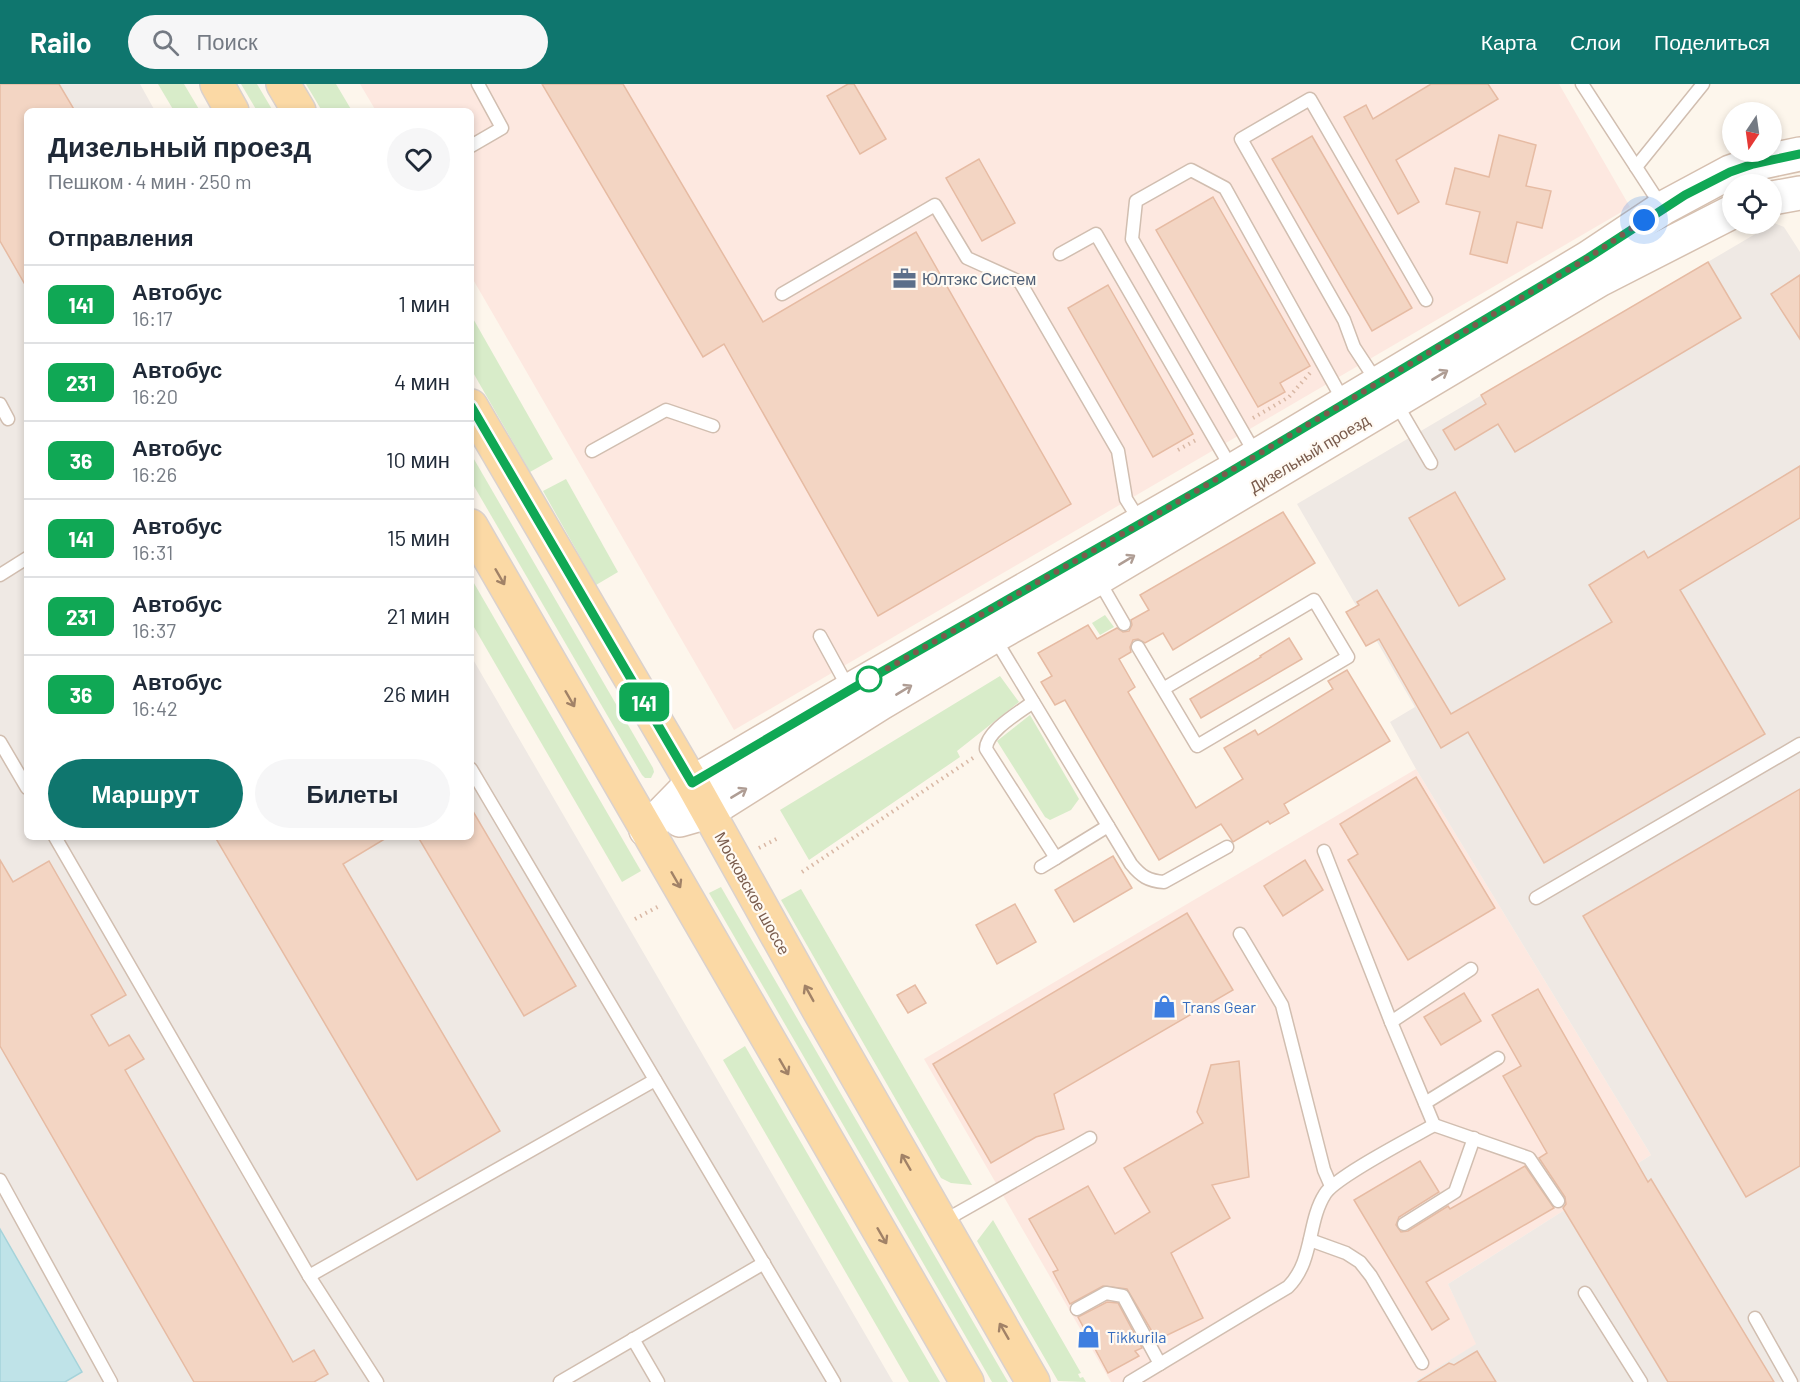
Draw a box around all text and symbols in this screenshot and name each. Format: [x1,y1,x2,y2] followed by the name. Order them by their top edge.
[128,15,548,69] search box
[30,25,92,59] text: Railo
[149,26,182,59] icon: search
[197,28,258,54] text: Поиск
[1481,29,1537,54] text: Карта
[1570,29,1621,54] text: Слои
[1654,29,1770,54] text: Поделиться
[1722,102,1782,162] north arrow
[1722,102,1782,234] map controls
[387,128,450,191] button: heart
[48,129,311,163] text: Дизельный проезд
[48,169,252,193] text: Пешком · 4 мин · 250 m
[1722,174,1782,234] button: locate
[1629,205,1659,235] your location
[48,224,194,250] text: Отправления
[891,265,917,291] office icon: Юлтэкс Систем
[922,269,1036,288] place label: Юлтэкс Систем
[132,278,222,304] text: Автобус
[398,290,450,316] text: 1 мин
[68,292,94,317] text: 141
[132,306,173,330] text: 16:17
[132,356,222,382] text: Автобус
[394,368,450,394] text: 4 мин
[1431,369,1448,381] one-way arrow
[66,370,96,395] text: 231
[132,384,178,408] text: 16:20
[1245,409,1373,496] street label: Дизельный проезд
[132,434,222,460] text: Автобус
[386,446,450,472] text: 10 мин
[70,448,92,473] text: 36
[132,462,177,486] text: 16:26
[132,512,222,538] text: Автобус
[387,524,450,550] text: 15 мин
[68,526,94,551] text: 141
[132,540,173,564] text: 16:31
[1119,554,1136,566] one-way arrow
[494,568,506,585] one-way arrow
[132,590,222,616] text: Автобус
[387,602,450,628] text: 21 мин
[66,604,96,629] text: 231
[132,618,176,642] text: 16:37
[856,666,882,692] unlabelled marker
[132,668,222,694] text: Автобус
[383,680,450,706] text: 26 мин
[70,682,92,707] text: 36
[610,682,678,722] line badge: 141
[895,683,912,695] one-way arrow
[565,689,576,707] one-way arrow
[631,690,657,715] text: 141
[132,696,178,720] text: 16:42
[48,759,243,828] button: Маршрут
[255,759,450,828] button: Билеты
[730,787,747,799] one-way arrow
[711,828,795,958] street label: Московское шоссе
[670,871,682,888] one-way arrow
[803,985,815,1002] one-way arrow
[1151,993,1177,1019] shop icon: Trans Gear
[1182,997,1256,1016] place label: Trans Gear
[778,1058,790,1075] one-way arrow
[900,1154,911,1172] one-way arrow
[876,1227,888,1244] one-way arrow
[997,1323,1009,1340] one-way arrow
[1076,1323,1102,1349] shop icon: Tikkurila
[1107,1327,1166,1346] place label: Tikkurila

